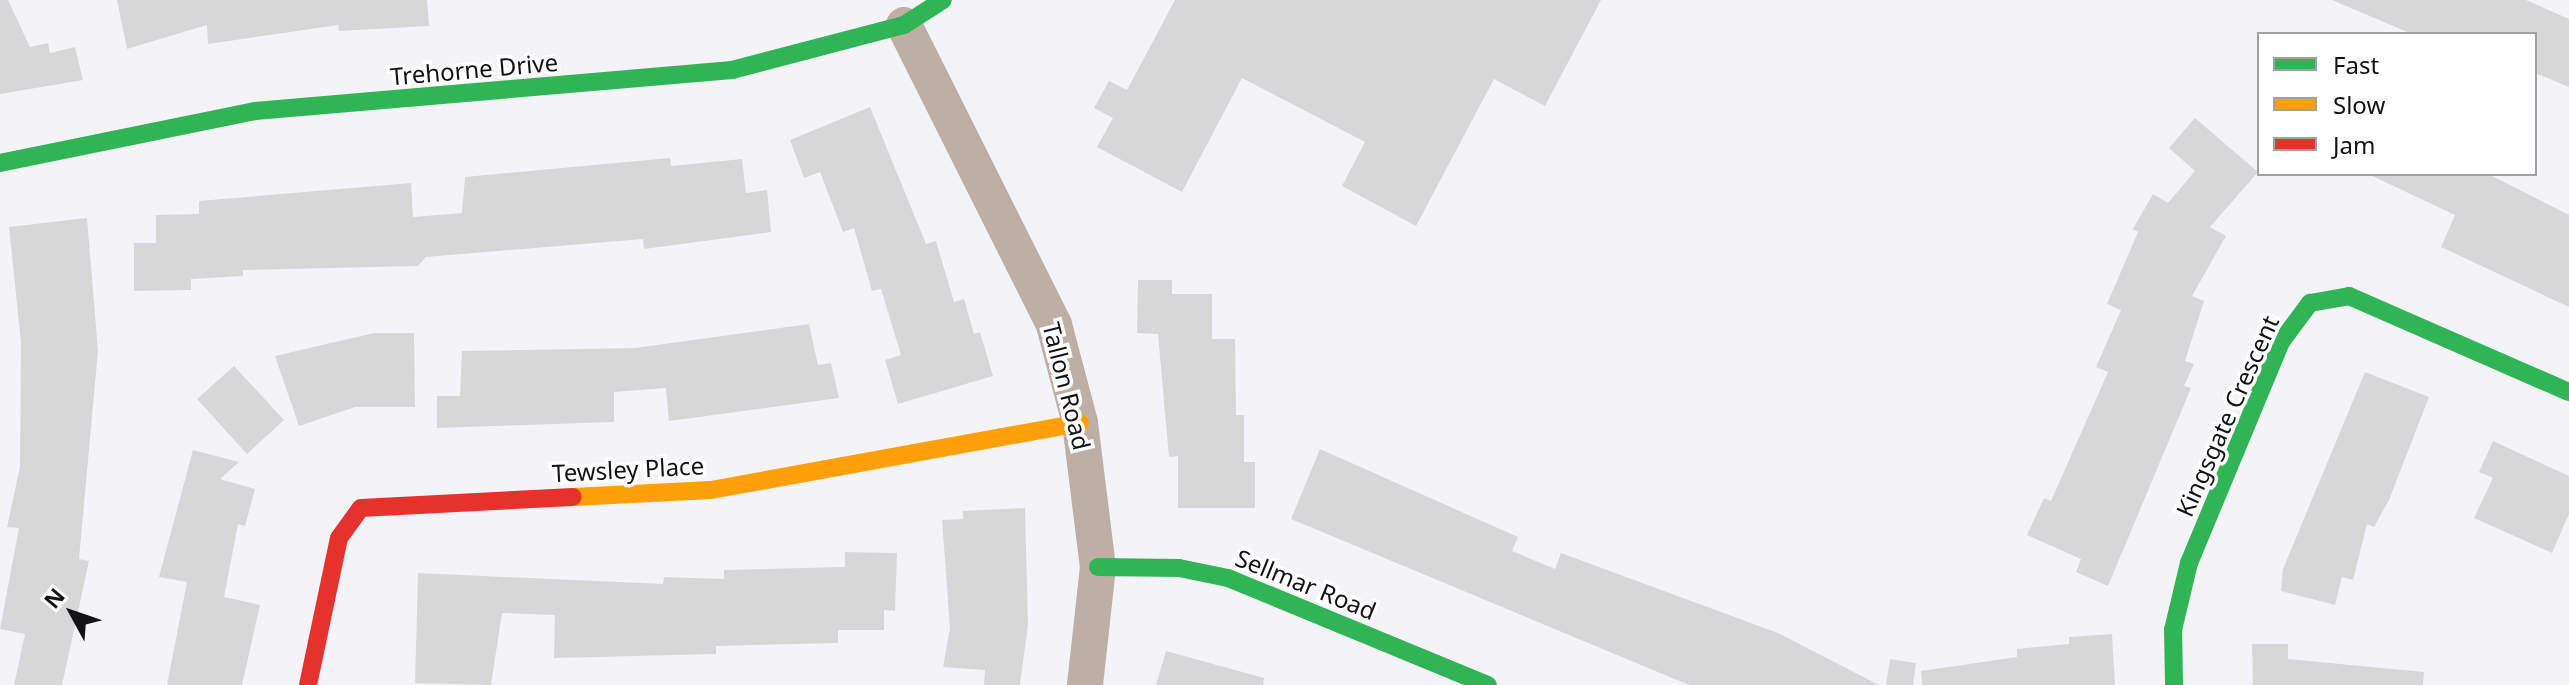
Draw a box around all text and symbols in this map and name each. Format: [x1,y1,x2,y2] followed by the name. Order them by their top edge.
[2257,32,2537,176] legend
[389,47,559,91] street label: Trehorne Drive
[2333,48,2379,81] text: Fast
[2333,88,2385,121] text: Slow
[2333,128,2375,161] text: Jam
[2170,311,2284,521] street label: Kingsgate Crescent
[1037,319,1097,453] street label: Tallon Road
[551,451,705,487] street label: Tewsley Place
[1232,543,1380,625] street label: Sellmar Road
[32,573,112,653] north arrow
[36,581,71,614] text: N

